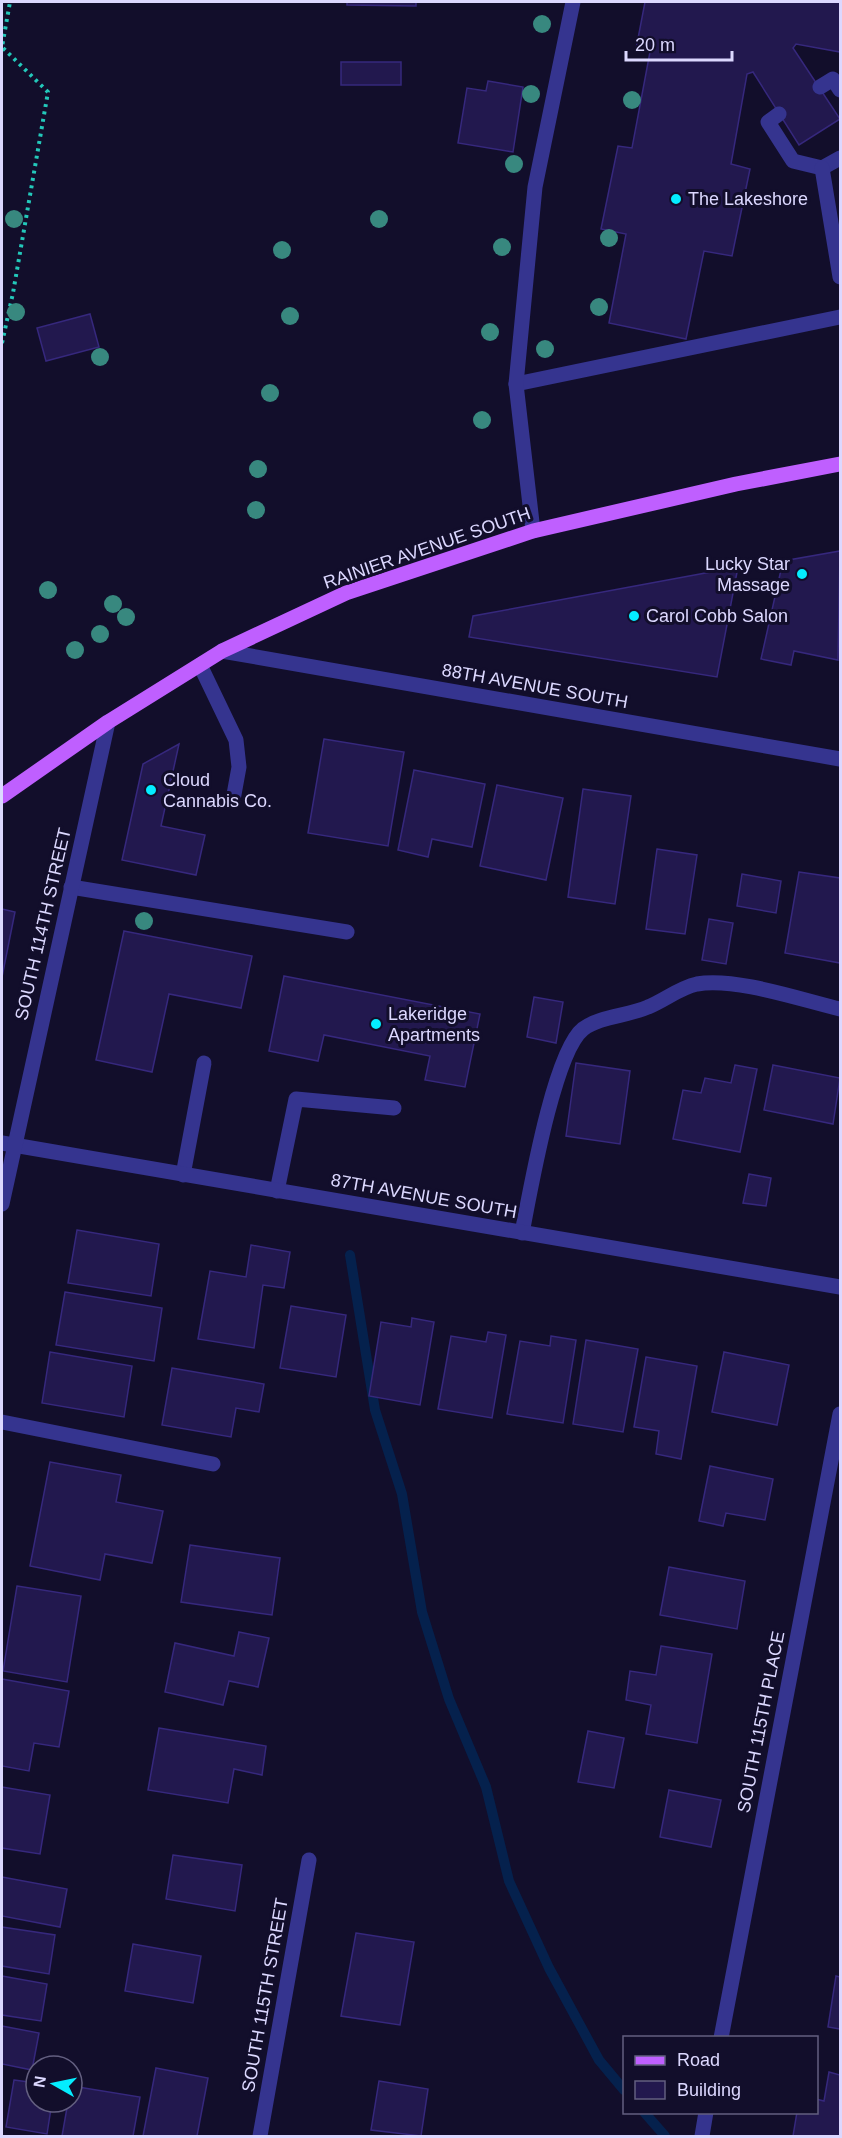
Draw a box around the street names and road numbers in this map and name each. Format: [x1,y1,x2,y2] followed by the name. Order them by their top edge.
[321,503,533,593] street label: RAINIER AVENUE SOUTH
[440,660,630,712] street label: 88TH AVENUE SOUTH
[11,826,75,1022] street label: SOUTH 114TH STREET
[329,1170,519,1222] street label: 87TH AVENUE SOUTH
[734,1629,788,1815] street label: SOUTH 115TH PLACE
[238,1896,292,2094] street label: SOUTH 115TH STREET

